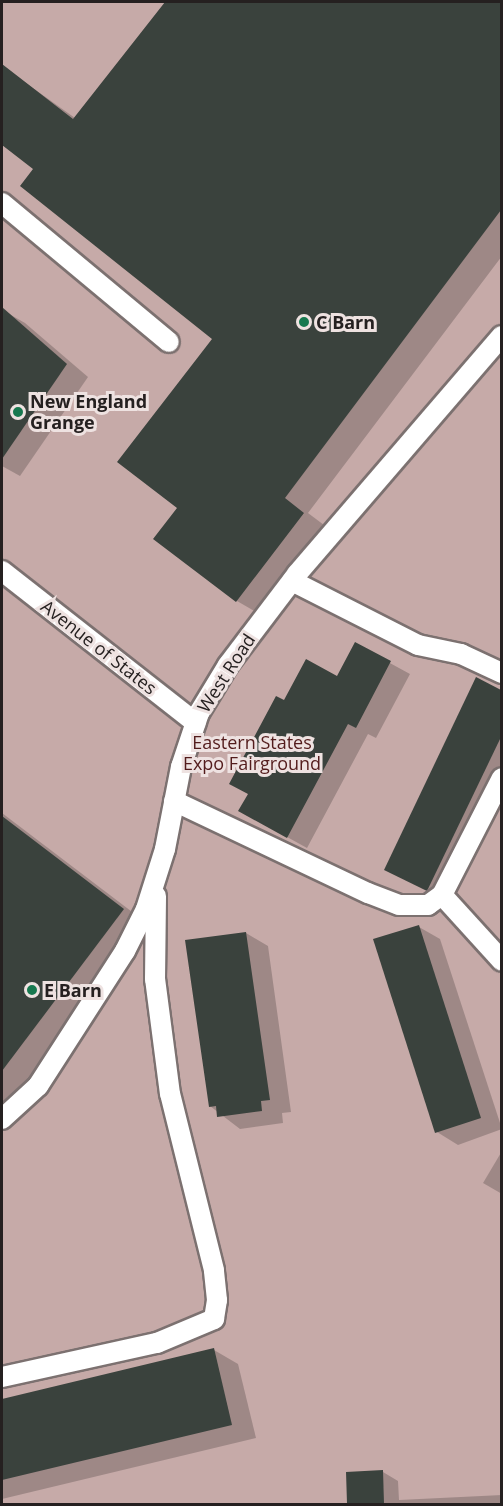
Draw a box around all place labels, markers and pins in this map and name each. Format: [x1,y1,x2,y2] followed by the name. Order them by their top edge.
[316,311,375,333] place label: C Barn
[297,315,311,329] marker: C Barn
[30,391,147,434] place label: New England Grange
[11,405,25,419] marker: New England Grange
[44,979,102,1001] place label: E Barn
[25,983,39,997] marker: E Barn

